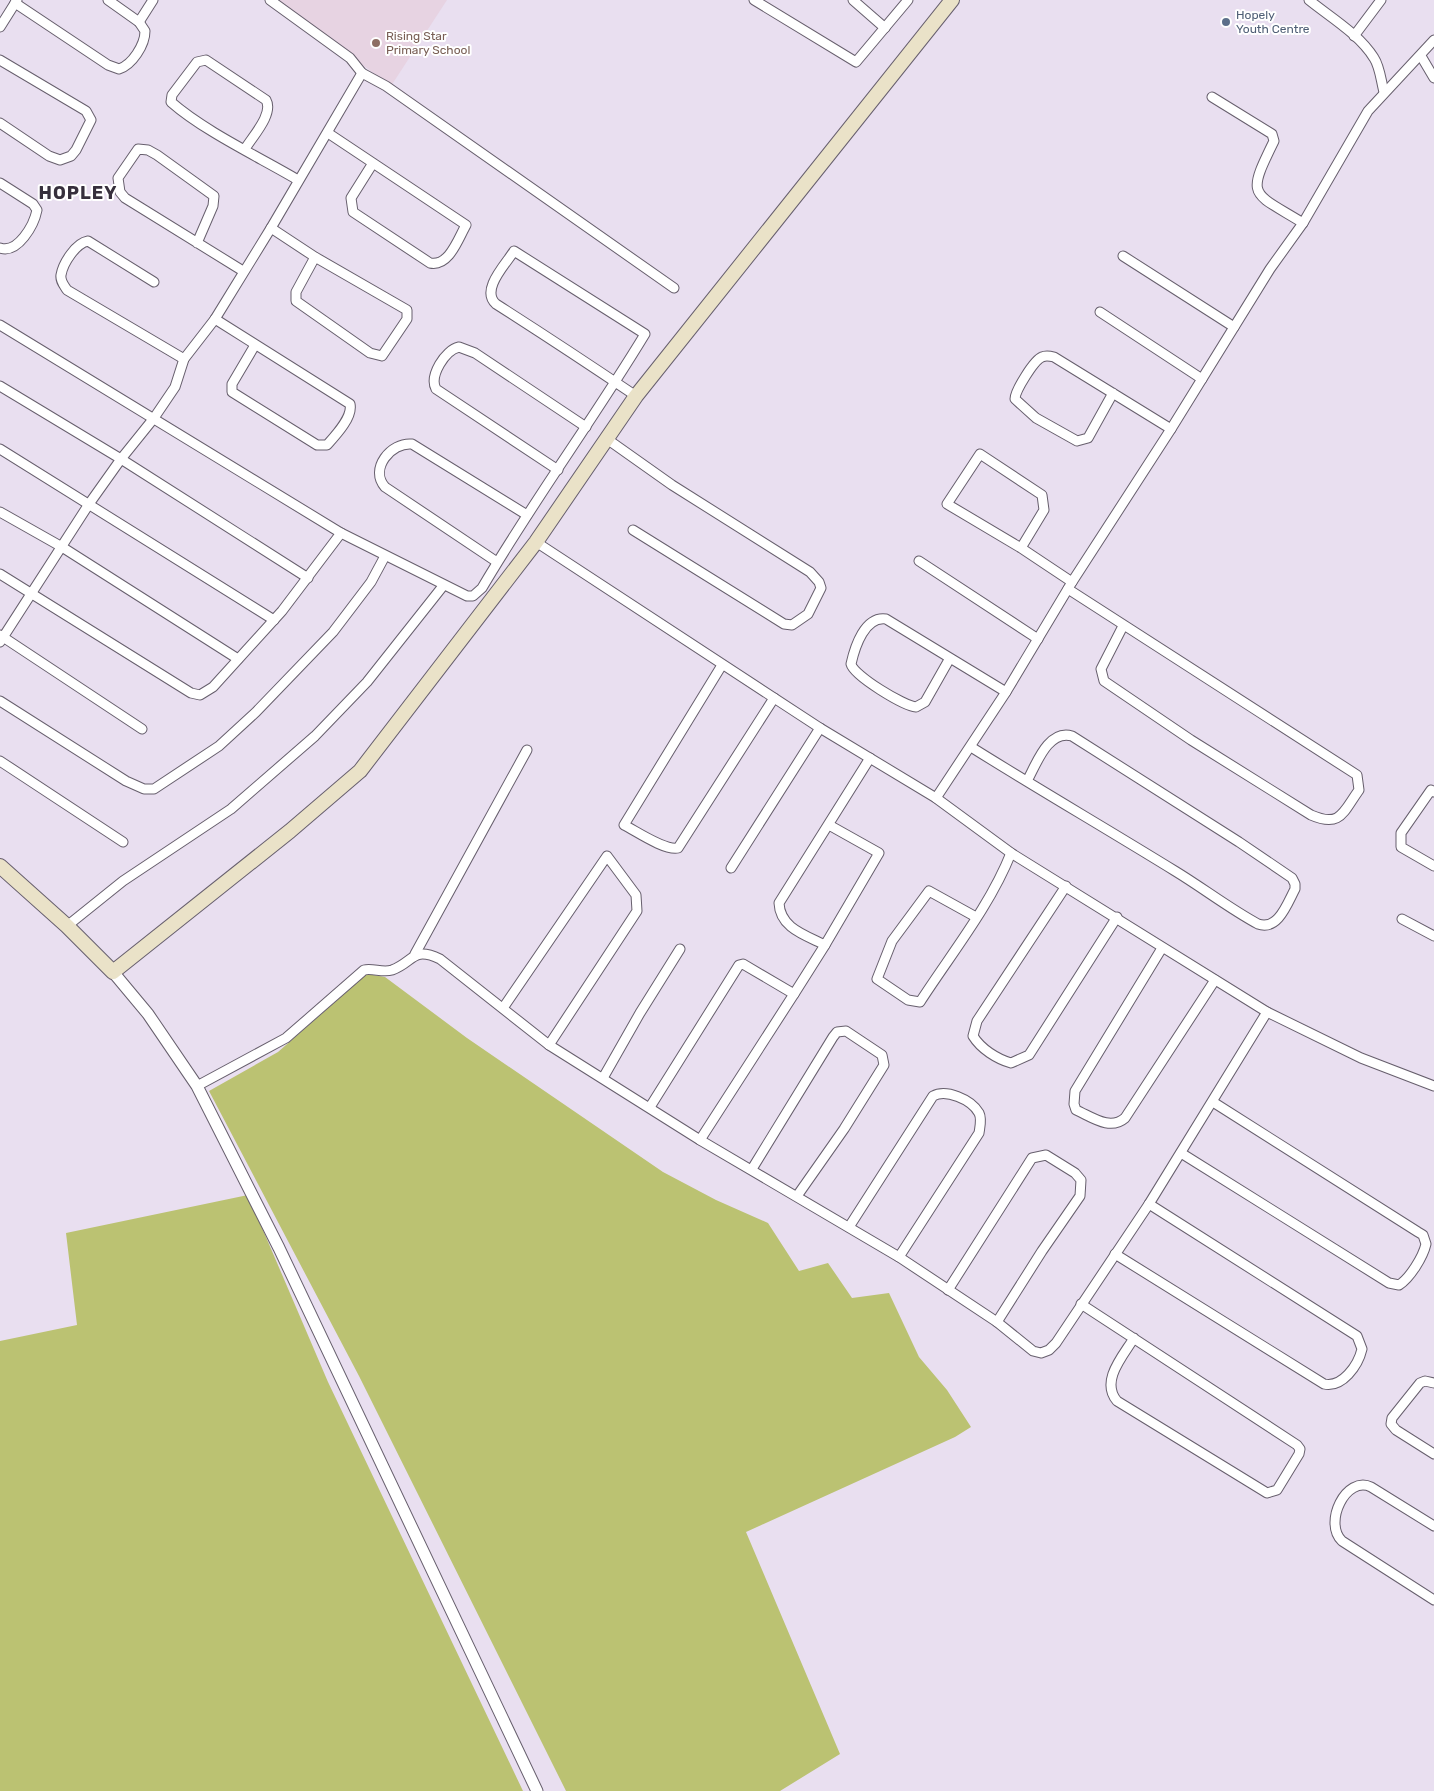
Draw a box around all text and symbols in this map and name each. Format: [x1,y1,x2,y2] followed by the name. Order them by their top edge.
[1236,8,1310,36] place label: Hopely Youth Centre
[1220,16,1232,28] marker: Hopely Youth Centre
[386,29,470,57] place label: Rising Star Primary School
[370,37,382,49] marker: Rising Star Primary School
[39,182,117,204] district label: HOPLEY

